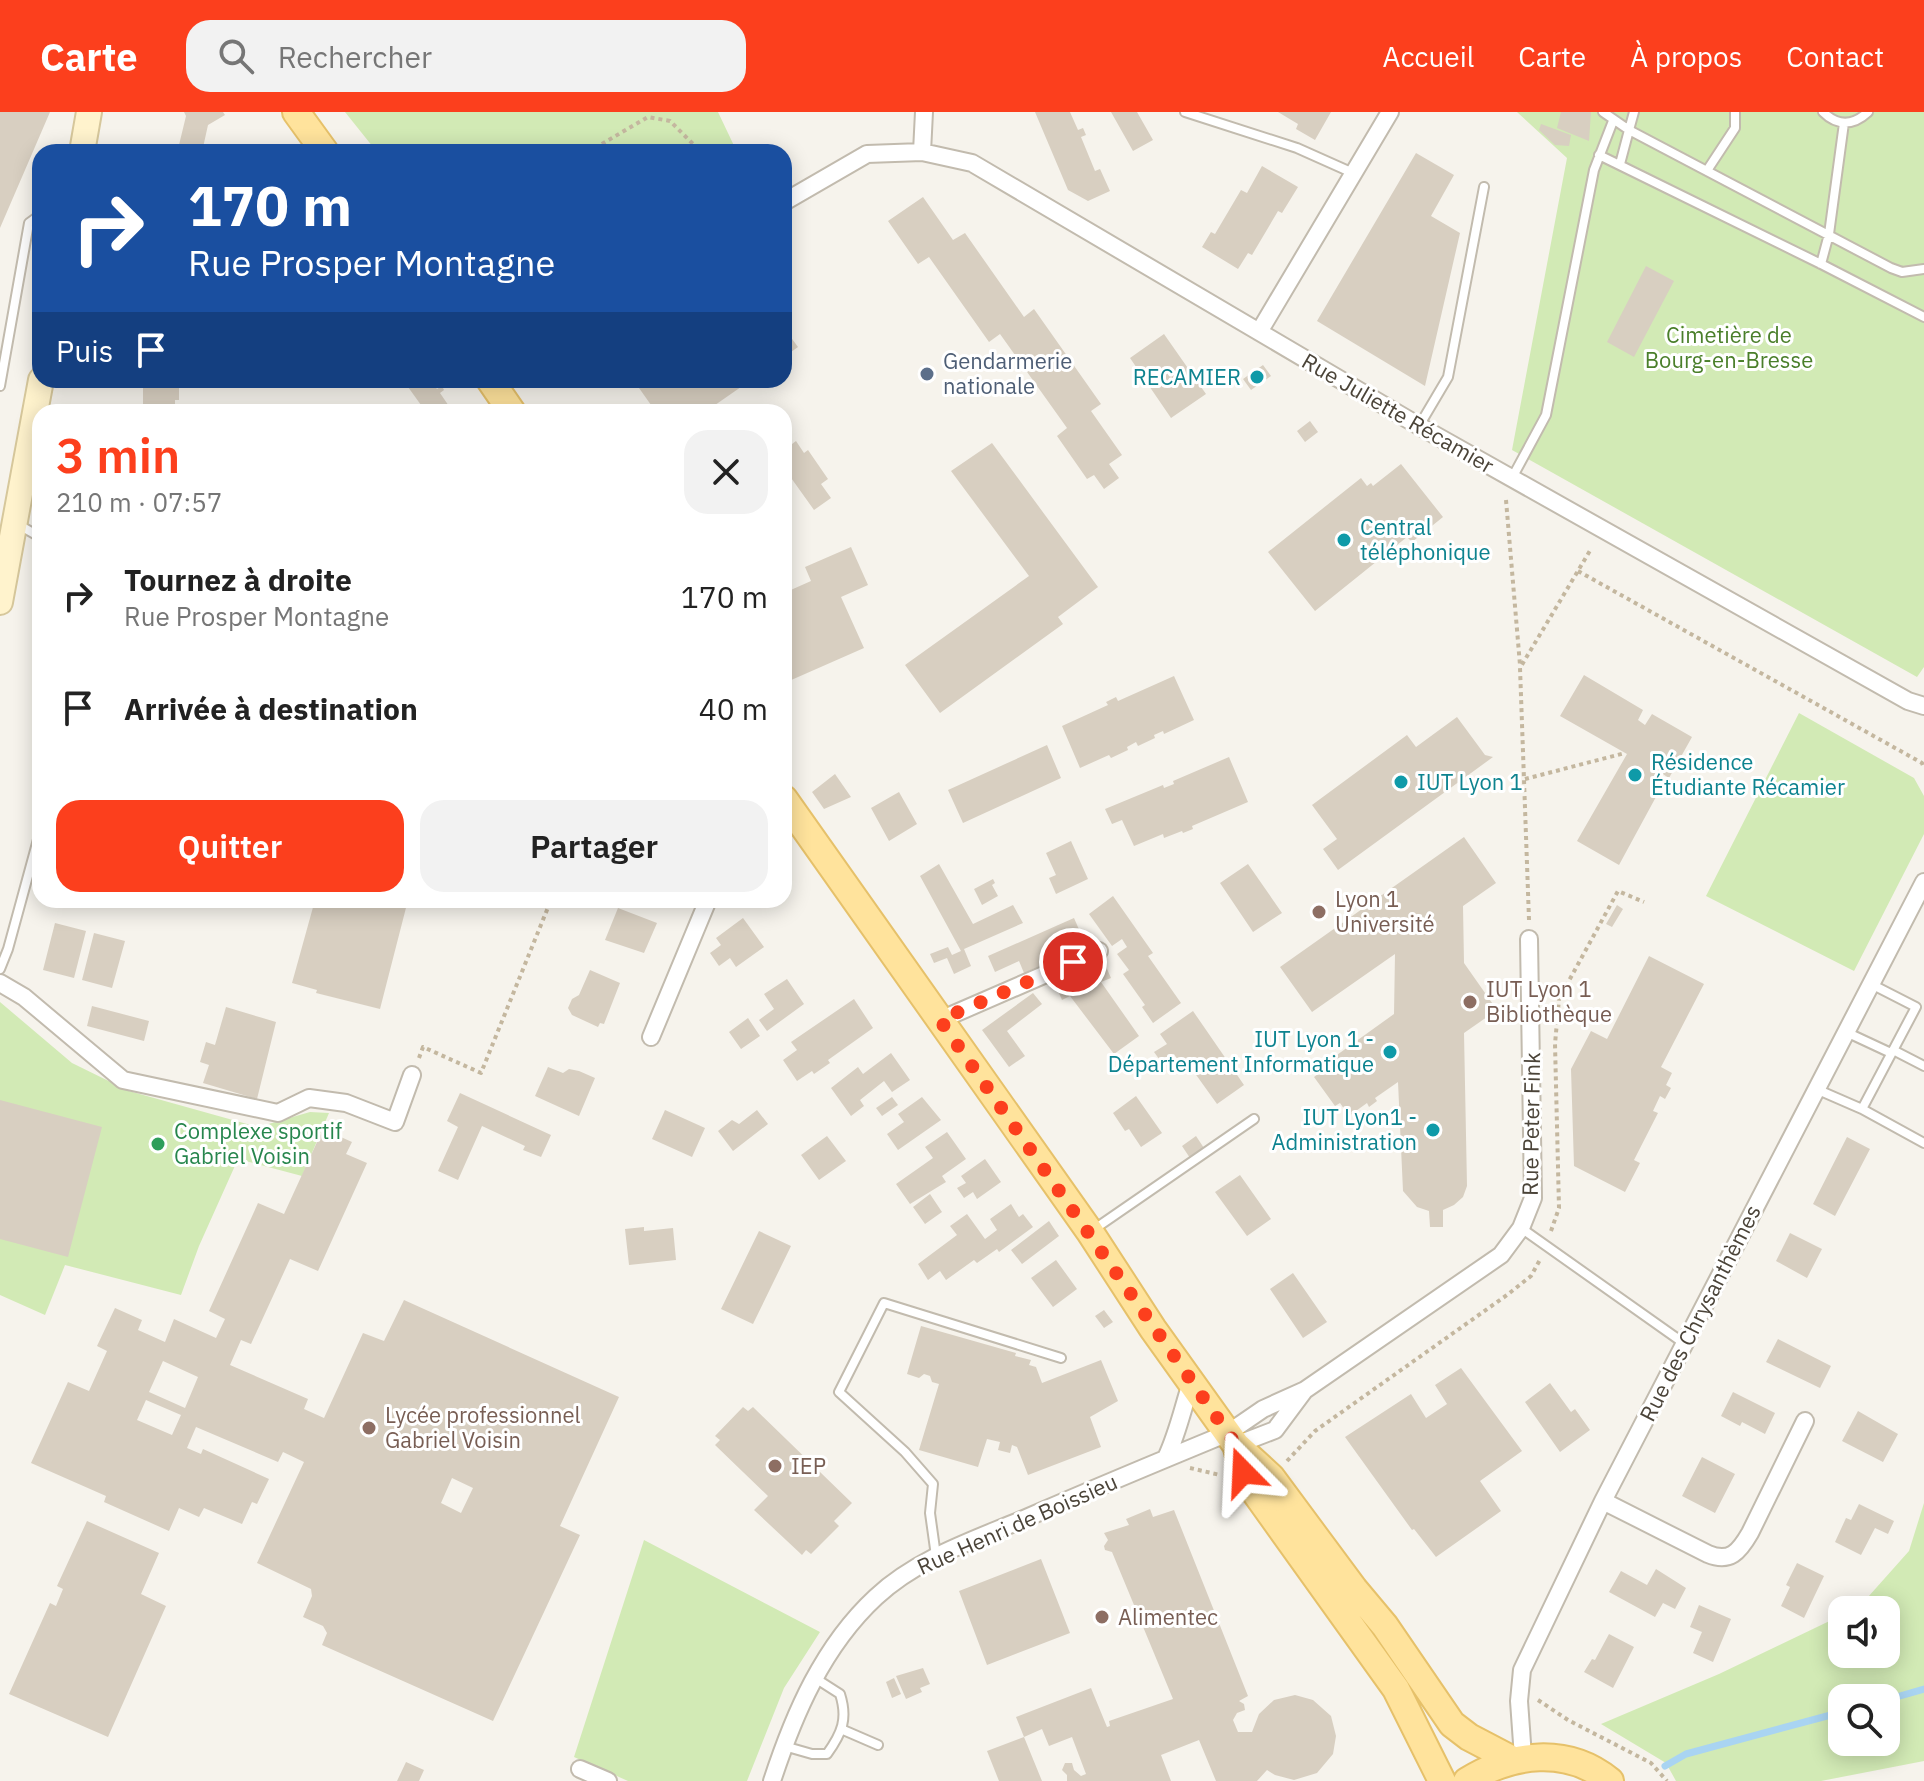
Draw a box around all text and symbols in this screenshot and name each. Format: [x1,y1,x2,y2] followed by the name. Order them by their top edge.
[186,20,746,92] search box
[40,32,138,81] text: Carte
[214,34,258,78] icon: search
[278,37,432,76] text: Rechercher
[1382,38,1474,75] text: Accueil
[1518,38,1586,75] text: Carte
[1630,38,1742,75] text: À propos
[1786,38,1884,75] text: Contact
[188,169,352,241] text: 170 m
[56,176,160,280] icon: right
[188,239,555,286] text: Rue Prosper Montagne
[1645,320,1813,374] park label: Cimetière de Bourg-en-Bresse
[129,328,173,372] icon: arrive
[56,331,113,370] text: Puis
[943,346,1072,400] place label: Gendarmerie nationale
[1297,346,1499,479] street label: Rue Juliette Récamier
[1133,362,1241,391] place label: RECAMIER
[918,365,936,383] marker: Gendarmerie nationale
[1248,368,1266,386] marker: RECAMIER
[56,424,180,486] text: 3 min
[684,430,768,514] button: close
[56,485,222,519] text: 210 m · 07:57
[1360,512,1491,566] place label: Central téléphonique
[1335,531,1353,549] marker: Central téléphonique
[124,560,352,599] text: Tournez à droite
[56,574,100,618] icon: right
[681,577,768,616] text: 170 m
[124,599,389,633] text: Rue Prosper Montagne
[56,686,100,730] icon: arrive
[124,689,418,728] text: Arrivée à destination
[699,689,768,728] text: 40 m
[1651,747,1845,801] place label: Résidence Étudiante Récamier
[1626,766,1644,784] marker: Résidence Étudiante Récamier
[1417,767,1523,796] place label: IUT Lyon 1
[1392,773,1410,791] marker: IUT Lyon 1
[56,800,404,892] button: Quitter
[420,800,768,892] button: Partager
[1335,884,1435,938] place label: Lyon 1 Université
[1310,903,1328,921] marker: Lyon 1 Université
[1039,928,1107,996] pin
[1051,940,1095,984] icon: arrive
[1486,974,1612,1028] place label: IUT Lyon 1 Bibliothèque
[1461,993,1479,1011] marker: IUT Lyon 1 Bibliothèque
[1108,1024,1374,1078] place label: IUT Lyon 1 - Département Informatique
[1381,1043,1399,1061] marker: IUT Lyon 1 - Département Informatique
[1515,1052,1546,1196] street label: Rue Peter Fink
[1271,1102,1417,1156] place label: IUT Lyon1 - Administration
[174,1116,342,1170] place label: Complexe sportif Gabriel Voisin
[1424,1121,1442,1139] marker: IUT Lyon1 - Administration
[149,1135,167,1153] marker: Complexe sportif Gabriel Voisin
[1632,1200,1767,1426] street label: Rue des Chrysanthèmes
[385,1400,581,1454] place label: Lycée professionnel Gabriel Voisin
[360,1419,378,1437] marker: Lycée professionnel Gabriel Voisin
[1201,1430,1285,1514] position arrow
[791,1451,826,1480] place label: IEP
[766,1457,784,1475] marker: IEP
[912,1466,1122,1581] street label: Rue Henri de Boissieu
[1828,1596,1900,1756] map controls
[1828,1596,1900,1668] button: sound
[1118,1602,1218,1631] place label: Alimentec
[1093,1608,1111,1626] marker: Alimentec
[1828,1684,1900,1756] button: search

